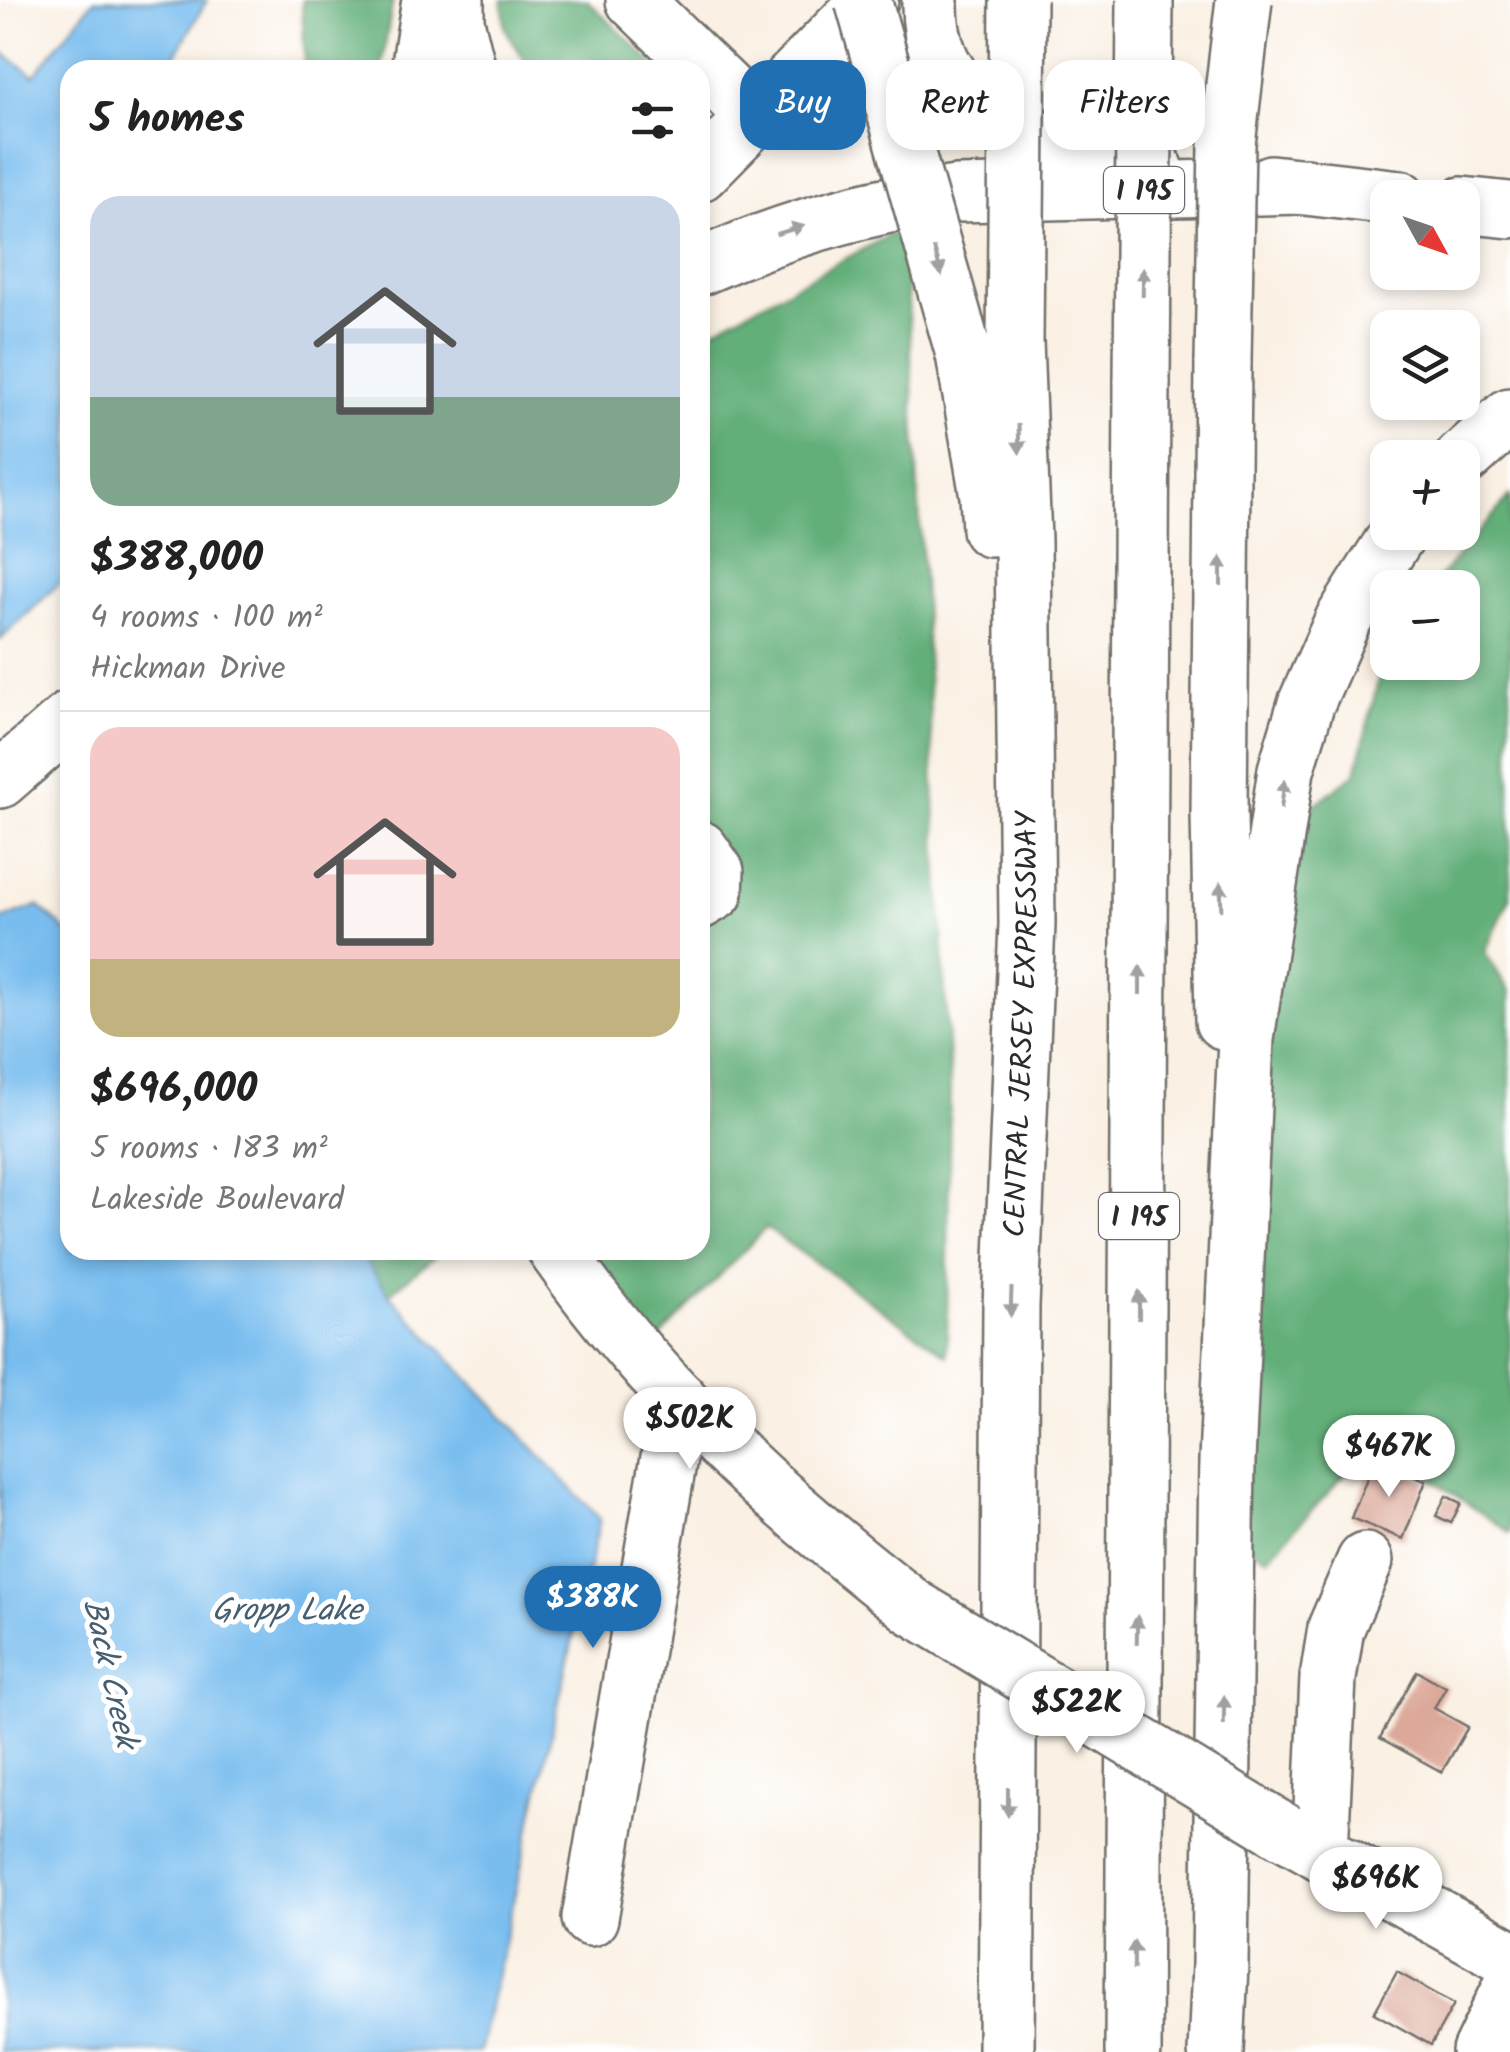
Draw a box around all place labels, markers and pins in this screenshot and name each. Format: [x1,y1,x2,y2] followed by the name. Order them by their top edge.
[620,1387,760,1472] pin: $502K
[1319,1415,1459,1500] pin: $467K
[523,1566,663,1651] pin: $388K
[1007,1671,1147,1756] pin: $522K
[1306,1847,1446,1932] pin: $696K

